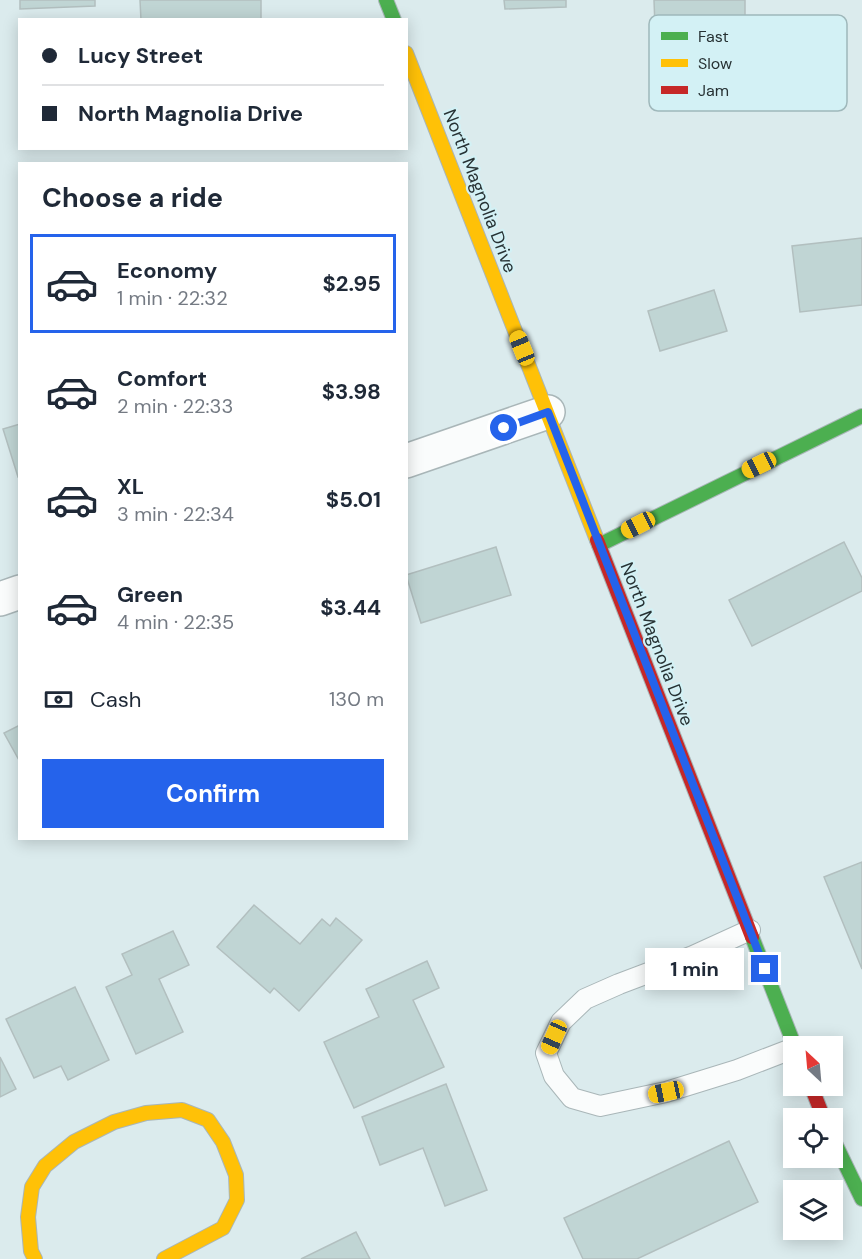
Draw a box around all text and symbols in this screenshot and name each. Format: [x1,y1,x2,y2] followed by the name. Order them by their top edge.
[649,15,847,111] legend
[698,26,729,47] text: Fast
[78,41,203,70] text: Lucy Street
[698,53,732,74] text: Slow
[698,80,729,101] text: Jam
[78,99,303,128] text: North Magnolia Drive
[438,106,522,276] street label: North Magnolia Drive
[42,180,223,215] text: Choose a ride
[117,256,217,285] text: Economy
[45,257,99,311] icon: car
[322,269,381,298] text: $2.95
[117,285,228,311] text: 1 min · 22:32
[507,328,537,368] car
[117,364,207,393] text: Comfort
[45,365,99,419] icon: car
[322,377,381,406] text: $3.98
[117,393,233,419] text: 2 min · 22:33
[490,414,517,441] route start
[739,449,779,481] car
[117,472,144,501] text: XL
[45,473,99,527] icon: car
[326,485,381,514] text: $5.01
[117,501,234,527] text: 3 min · 22:34
[618,509,658,541] car
[615,559,699,729] street label: North Magnolia Drive
[117,580,183,609] text: Green
[45,581,99,635] icon: car
[320,593,381,622] text: $3.44
[117,609,234,635] text: 4 min · 22:35
[42,683,75,716] icon: cash
[90,685,141,714] text: Cash
[329,686,384,712] text: 130 m
[42,759,384,828] button: Confirm
[645,948,744,990] callout: 1 min
[751,955,778,982] route end
[670,956,719,982] text: 1 min
[538,1017,570,1057] car
[783,1036,843,1096] north arrow
[783,1036,843,1240] map controls
[647,1079,685,1105] car
[783,1108,843,1168] button: locate
[783,1180,843,1240] button: layers

